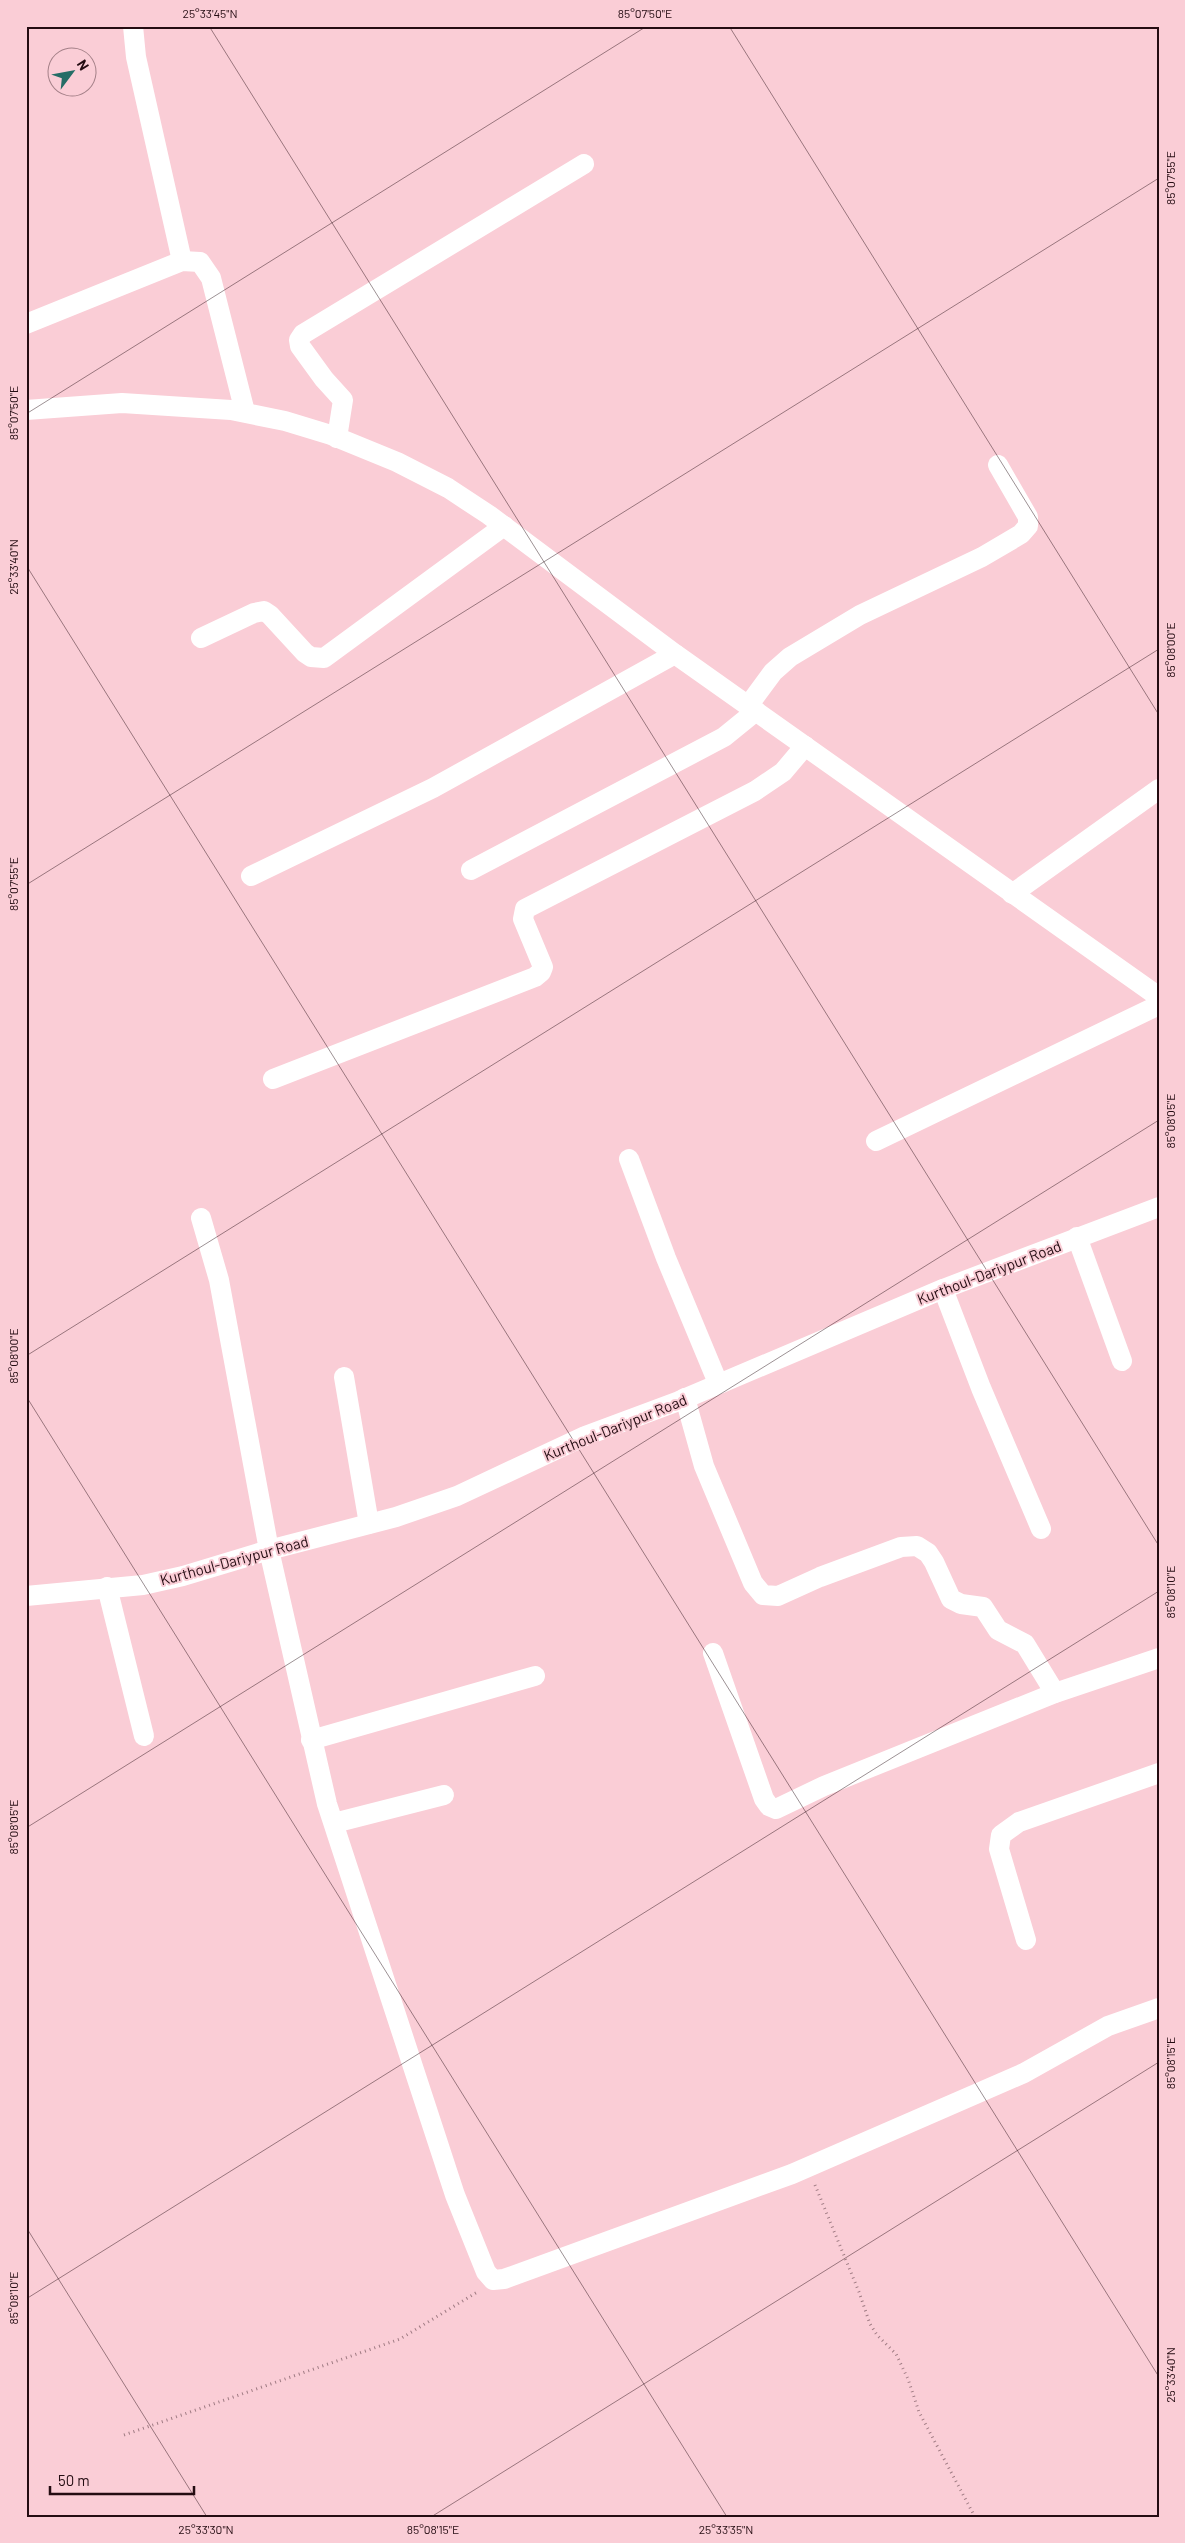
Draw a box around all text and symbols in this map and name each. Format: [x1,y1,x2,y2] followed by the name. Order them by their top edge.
[182,6,238,20] text: 25°33'45"N
[618,6,672,20] text: 85°07'50"E
[48,48,98,98] north arrow
[74,56,93,73] text: N
[1163,151,1177,205] text: 85°07'55"E
[6,386,20,440] text: 85°07'50"E
[6,539,20,595] text: 25°33'40"N
[1163,622,1177,678] text: 85°08'00"E
[6,857,20,911] text: 85°07'55"E
[1163,1094,1177,1148] text: 85°08'05"E
[914,1236,1064,1308] street label: Kurthoul-Dariypur Road
[6,1328,20,1384] text: 85°08'00"E
[541,1390,689,1464] street label: Kurthoul-Dariypur Road
[158,1532,310,1588] street label: Kurthoul-Dariypur Road
[1163,1565,1177,1619] text: 85°08'10"E
[6,1800,20,1854] text: 85°08'05"E
[1163,2037,1177,2089] text: 85°08'15"E
[6,2271,20,2325] text: 85°08'10"E
[1163,2347,1177,2403] text: 25°33'40"N
[50,2463,194,2495] scale bar
[58,2471,90,2489] text: 50 m
[178,2522,234,2536] text: 25°33'30"N
[407,2522,459,2536] text: 85°08'15"E
[699,2522,753,2536] text: 25°33'35"N

